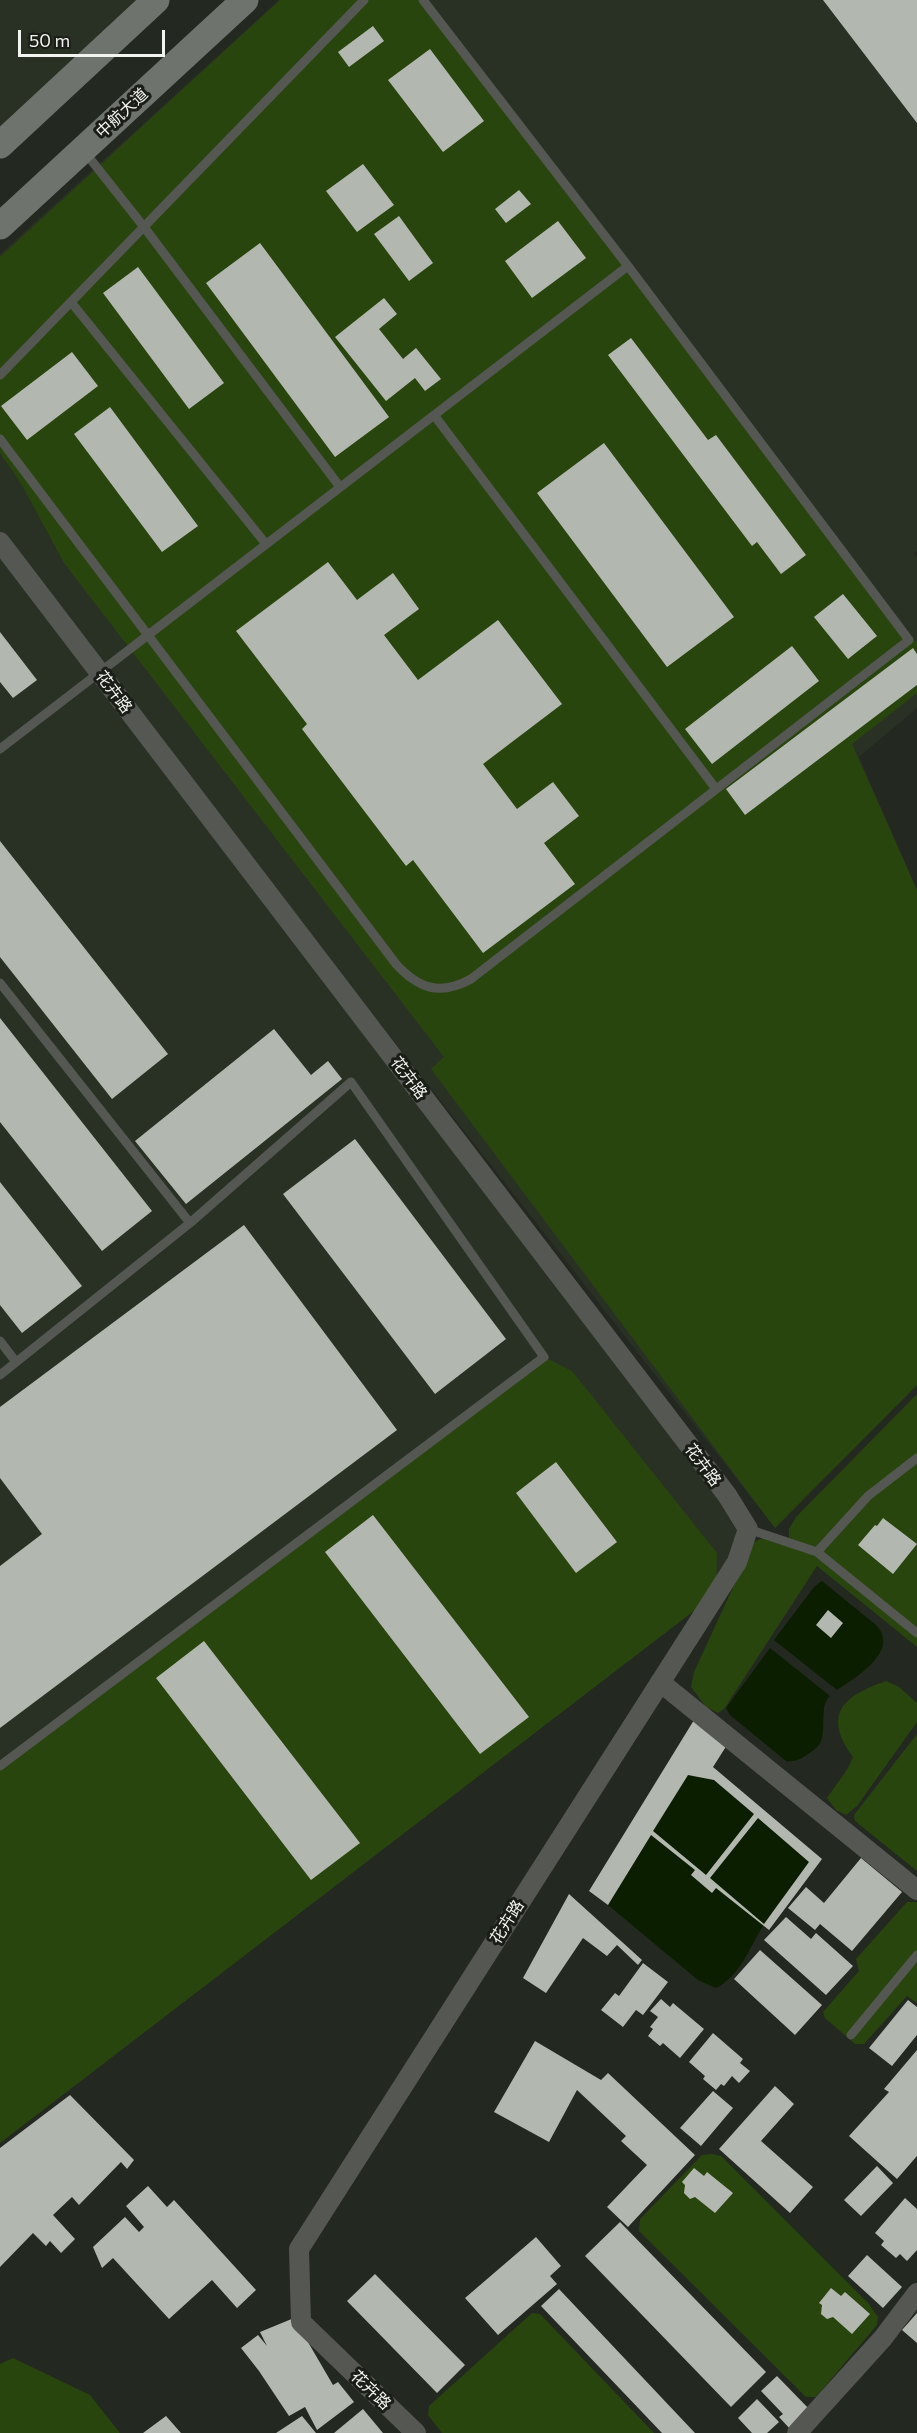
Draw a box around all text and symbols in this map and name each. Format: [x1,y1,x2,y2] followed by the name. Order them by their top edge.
[21,18,168,56] scale bar
[29,29,70,51] text: 50 m
[92,84,152,142] street label: 中航大道
[92,667,136,717] street label: 花卉路
[387,1053,431,1103] street label: 花卉路
[681,1440,725,1490] street label: 花卉路
[486,1897,528,1947] street label: 花卉路
[347,2366,395,2414] street label: 花卉路

